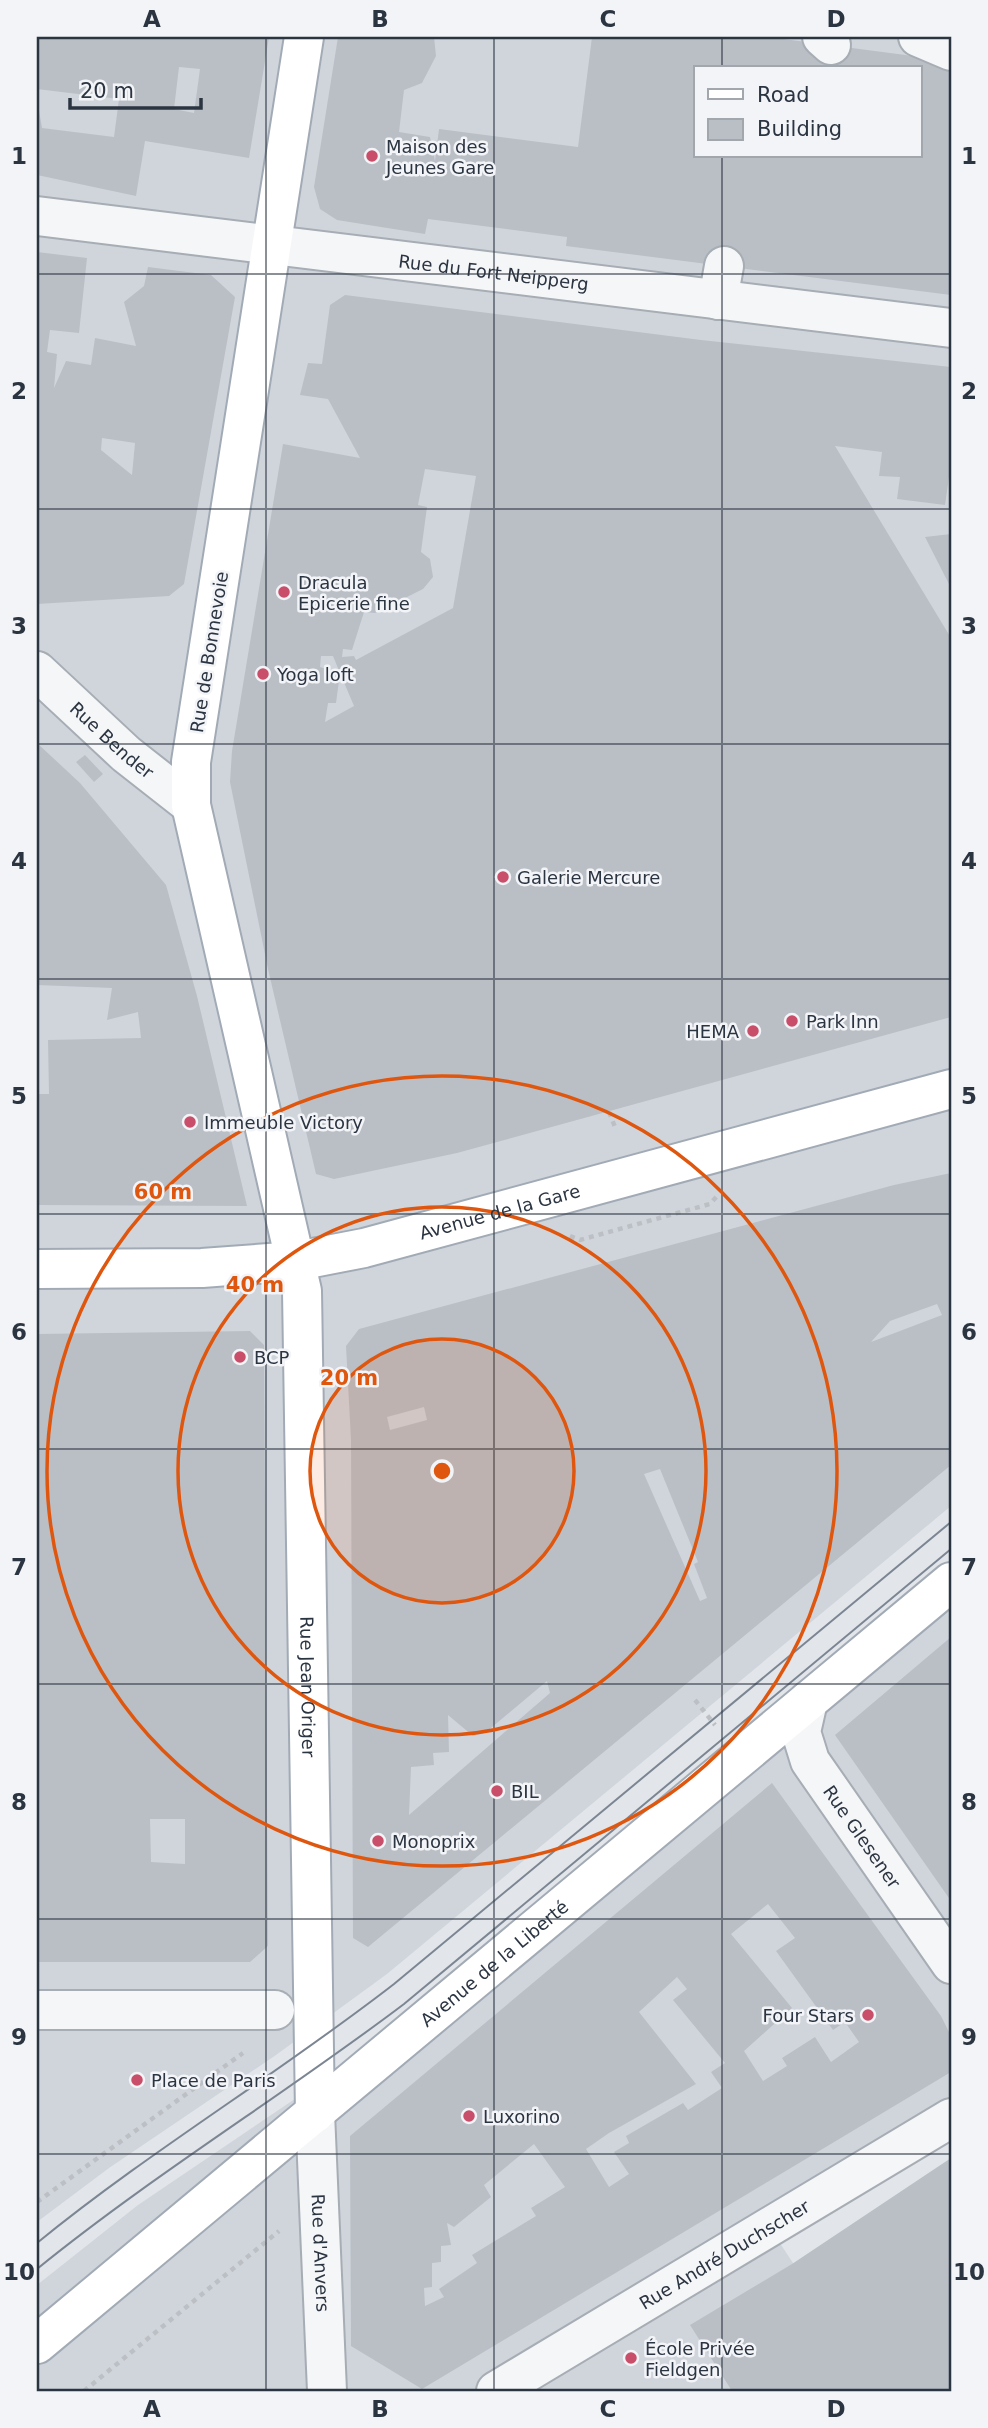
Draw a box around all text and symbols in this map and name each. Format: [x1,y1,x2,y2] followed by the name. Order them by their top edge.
[143,6,161,32] text: A
[371,6,389,32] text: B
[600,6,616,32] text: C
[826,6,846,32] text: D
[70,66,201,110] scale bar
[694,66,922,158] legend
[80,79,134,103] text: 20 m
[757,83,810,107] text: Road
[757,117,842,141] text: Building
[385,136,494,178] place label: Maison des Jeunes Gare
[11,143,27,169] text: 1
[961,143,977,169] text: 1
[364,148,380,164] marker: Maison des Jeunes Gare
[397,250,590,294] street label: Rue du Fort Neipperg
[11,378,27,404] text: 2
[961,378,977,404] text: 2
[186,570,232,734] street label: Rue de Bonnevoie
[298,572,410,614] place label: Dracula Epicerie fine
[276,584,292,600] marker: Dracula Epicerie fine
[11,613,27,639] text: 3
[961,613,977,639] text: 3
[276,664,354,685] place label: Yoga loft
[255,666,271,682] marker: Yoga loft
[66,697,159,783] street label: Rue Bender
[11,848,27,874] text: 4
[961,848,977,874] text: 4
[517,867,660,888] place label: Galerie Mercure
[495,869,511,885] marker: Galerie Mercure
[806,1011,879,1032] place label: Park Inn
[784,1013,800,1029] marker: Park Inn
[686,1021,740,1042] place label: HEMA
[745,1023,761,1039] marker: HEMA
[11,1083,27,1109] text: 5
[961,1083,977,1109] text: 5
[204,1112,363,1133] place label: Immeuble Victory
[182,1114,198,1130] marker: Immeuble Victory
[417,1179,582,1243] street label: Avenue de la Gare
[134,1180,192,1204] text: 60 m
[226,1273,284,1297] text: 40 m
[11,1319,27,1345] text: 6
[961,1319,977,1345] text: 6
[254,1347,290,1368] place label: BCP
[232,1349,248,1365] marker: BCP
[320,1366,378,1390] text: 20 m
[430,1459,454,1483] centre of rings
[11,1554,27,1580] text: 7
[961,1554,977,1580] text: 7
[297,1616,320,1758] street label: Rue Jean Origer
[511,1781,539,1802] place label: BIL
[819,1781,906,1892] street label: Rue Glesener
[489,1783,505,1799] marker: BIL
[11,1789,27,1815] text: 8
[961,1789,977,1815] text: 8
[392,1831,476,1852] place label: Monoprix
[370,1833,386,1849] marker: Monoprix
[416,1895,572,2031] street label: Avenue de la Liberté
[762,2005,854,2026] place label: Four Stars
[860,2007,876,2023] marker: Four Stars
[11,2024,27,2050] text: 9
[961,2024,977,2050] text: 9
[151,2070,276,2091] place label: Place de Paris
[129,2072,145,2088] marker: Place de Paris
[483,2106,560,2127] place label: Luxorino
[461,2108,477,2124] marker: Luxorino
[308,2193,334,2313] street label: Rue d'Anvers
[635,2195,814,2313] street label: Rue André Duchscher
[3,2259,35,2285] text: 10
[953,2259,985,2285] text: 10
[645,2338,755,2380] place label: École Privée Fieldgen
[623,2350,639,2366] marker: École Privée Fieldgen
[143,2396,161,2422] text: A
[371,2396,389,2422] text: B
[600,2396,616,2422] text: C
[826,2396,846,2422] text: D

